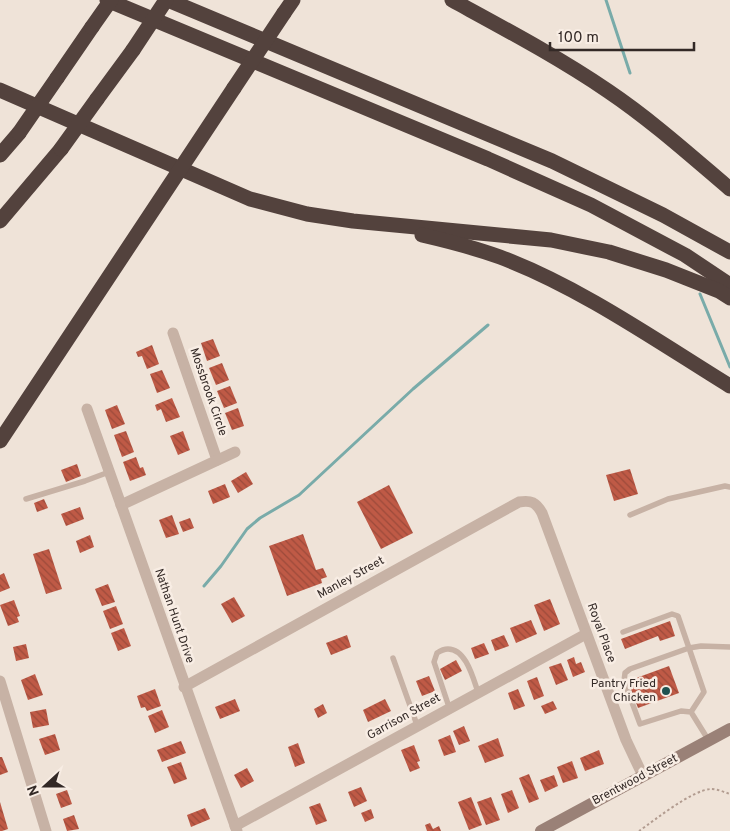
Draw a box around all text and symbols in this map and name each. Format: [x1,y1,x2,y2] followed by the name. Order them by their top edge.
[550,20,694,52] scale bar
[558,29,599,48] text: 100 m
[185,346,231,438] street label: Mossbrook Circle
[315,553,387,603] street label: Manley Street
[150,567,198,665] street label: Nathan Hunt Drive
[583,601,619,665] street label: Royal Place
[591,676,656,706] place label: Pantry Fried Chicken
[660,685,672,697] marker: Pantry Fried Chicken
[364,690,444,744] street label: Garrison Street
[589,751,681,809] street label: Brentwood Street
[20,761,70,811] north arrow
[25,782,44,798] text: N

